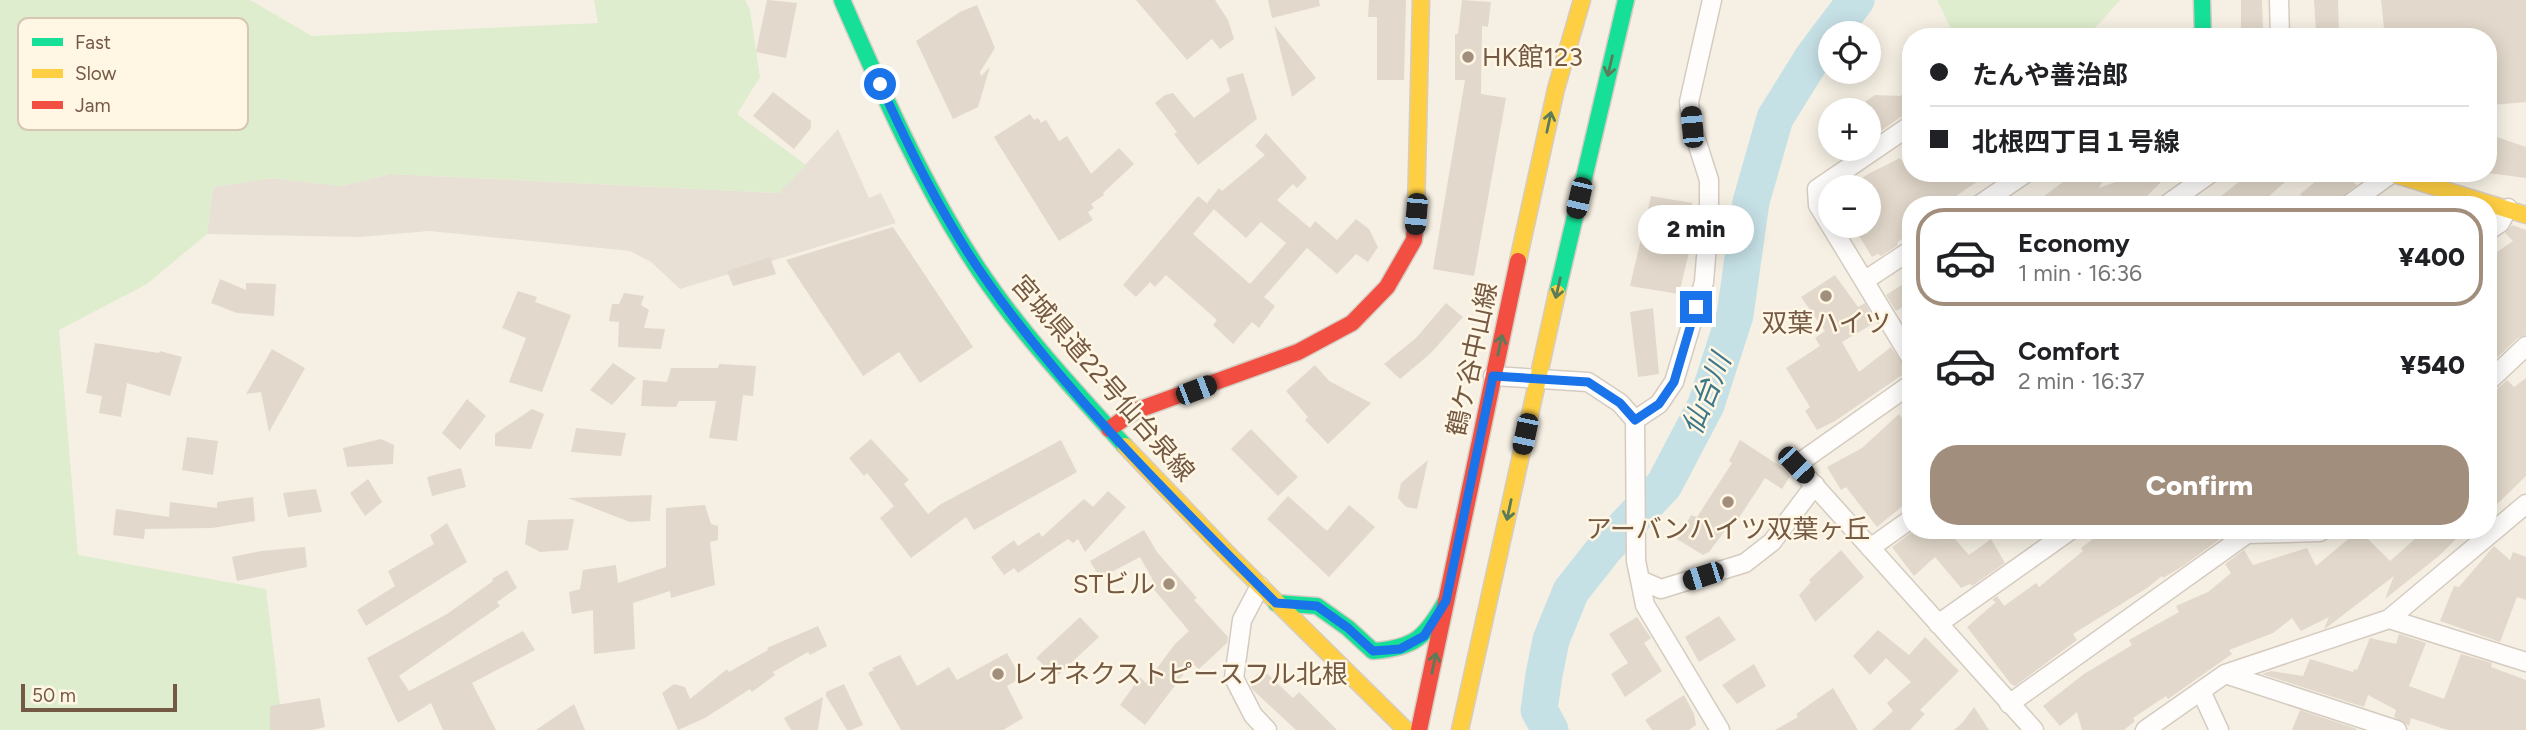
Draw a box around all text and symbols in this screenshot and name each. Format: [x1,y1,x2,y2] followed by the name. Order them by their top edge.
[18,18,248,130] legend
[1818,21,1881,238] map controls
[1818,21,1881,84] button: locate
[75,31,111,54] text: Fast
[1482,41,1583,73] place label: HK館123
[1460,49,1476,65] marker: HK館123
[1603,55,1616,77] one-way arrow
[1972,59,2128,91] text: たんや善治郎
[75,62,117,85] text: Slow
[864,68,896,100] route start
[75,94,111,117] text: Jam
[1818,98,1881,161] button: +
[1680,105,1705,149] car
[1543,112,1556,134] one-way arrow
[1972,126,2180,158] text: 北根四丁目１号線
[1565,175,1594,221] car
[1818,175,1881,238] button: −
[1404,192,1429,236] car
[1638,205,1754,254] callout: 2 min
[1667,215,1725,243] text: 2 min
[1934,226,1997,289] icon: car
[2018,227,2130,259] text: Economy
[2398,241,2465,273] text: ¥400
[2018,259,2142,287] text: 1 min · 16:36
[1005,268,1201,488] street label: 宮城県道22号仙台泉線
[1551,276,1564,299] one-way arrow
[1440,279,1504,439] street label: 鶴ケ谷中山線
[1818,288,1834,304] marker: 双葉ハイツ
[1680,291,1712,323] route end
[1761,307,1891,339] place label: 双葉ハイツ
[1493,334,1507,357] one-way arrow
[1934,334,1997,397] icon: car
[2018,335,2120,367] text: Comfort
[1675,346,1739,439] water label: 仙台川
[2400,349,2465,381] text: ¥540
[2018,367,2145,395] text: 2 min · 16:37
[1173,373,1220,407] car
[1511,411,1540,457] car
[1774,443,1819,487] car
[1930,445,2469,525] button: Confirm
[1720,494,1736,510] marker: アーバンハイツ双葉ヶ丘
[1501,498,1515,521] one-way arrow
[1586,513,1870,545] place label: アーバンハイツ双葉ヶ丘
[1680,560,1727,592] car
[1073,568,1155,600] place label: STビル
[1161,576,1177,592] marker: STビル
[1428,652,1441,675] one-way arrow
[1012,658,1348,690] place label: レオネクストピースフル北根
[990,666,1006,682] marker: レオネクストピースフル北根
[21,681,177,713] scale bar
[32,684,76,707] text: 50 m

